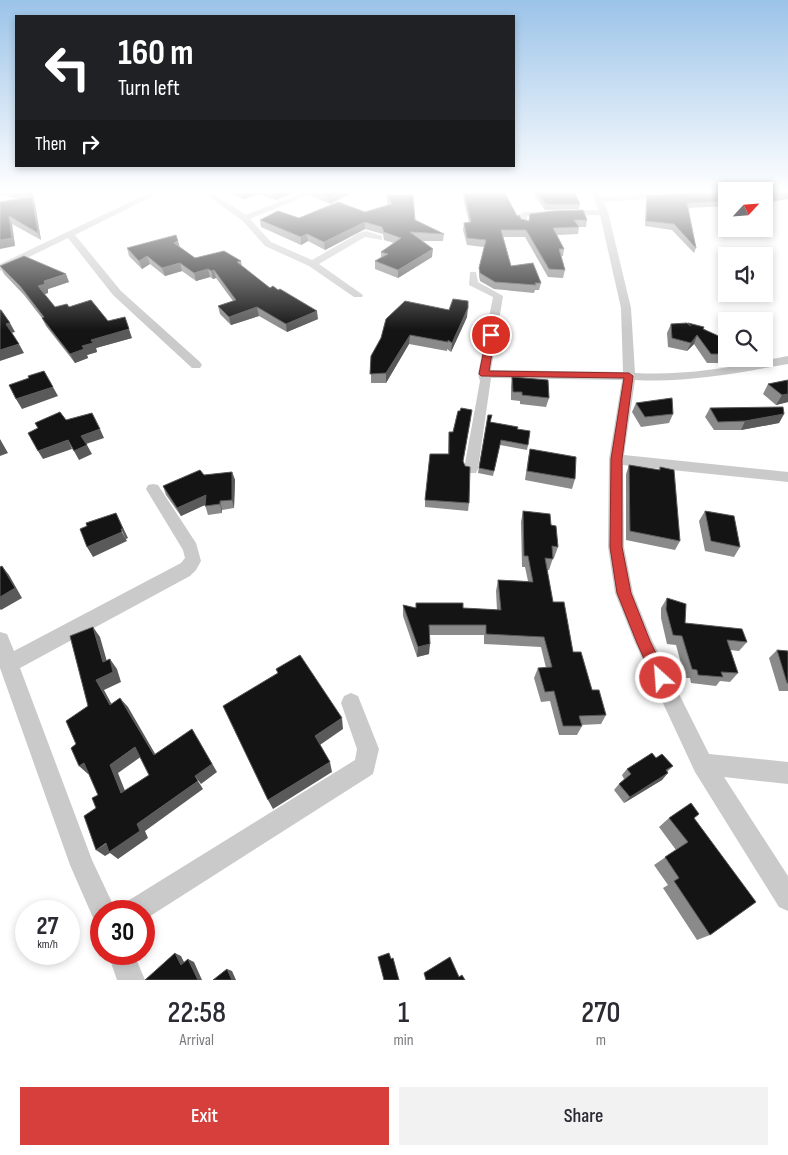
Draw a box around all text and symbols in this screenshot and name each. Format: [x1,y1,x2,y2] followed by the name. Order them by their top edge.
[118,32,194,75] text: 160 m
[35,35,100,100] icon: left
[118,75,180,102] text: Turn left
[76,130,104,158] icon: right
[35,133,66,156] text: Then
[718,182,772,238] north arrow
[718,182,773,367] map controls
[718,247,773,302] button: sound
[718,312,773,367] button: search
[470,314,512,356] pin
[477,321,505,349] icon: arrive
[634,651,686,703] position arrow
[90,900,155,965] speed limit sign: 30
[37,911,58,942] text: 27
[37,937,58,952] text: km/h
[168,995,226,1031] text: 22:58
[398,995,409,1031] text: 1
[581,995,620,1031] text: 270
[180,1031,214,1050] text: Arrival
[394,1031,414,1050] text: min
[596,1031,606,1050] text: m
[20,1087,389,1145] button: Exit
[399,1087,768,1145] button: Share

